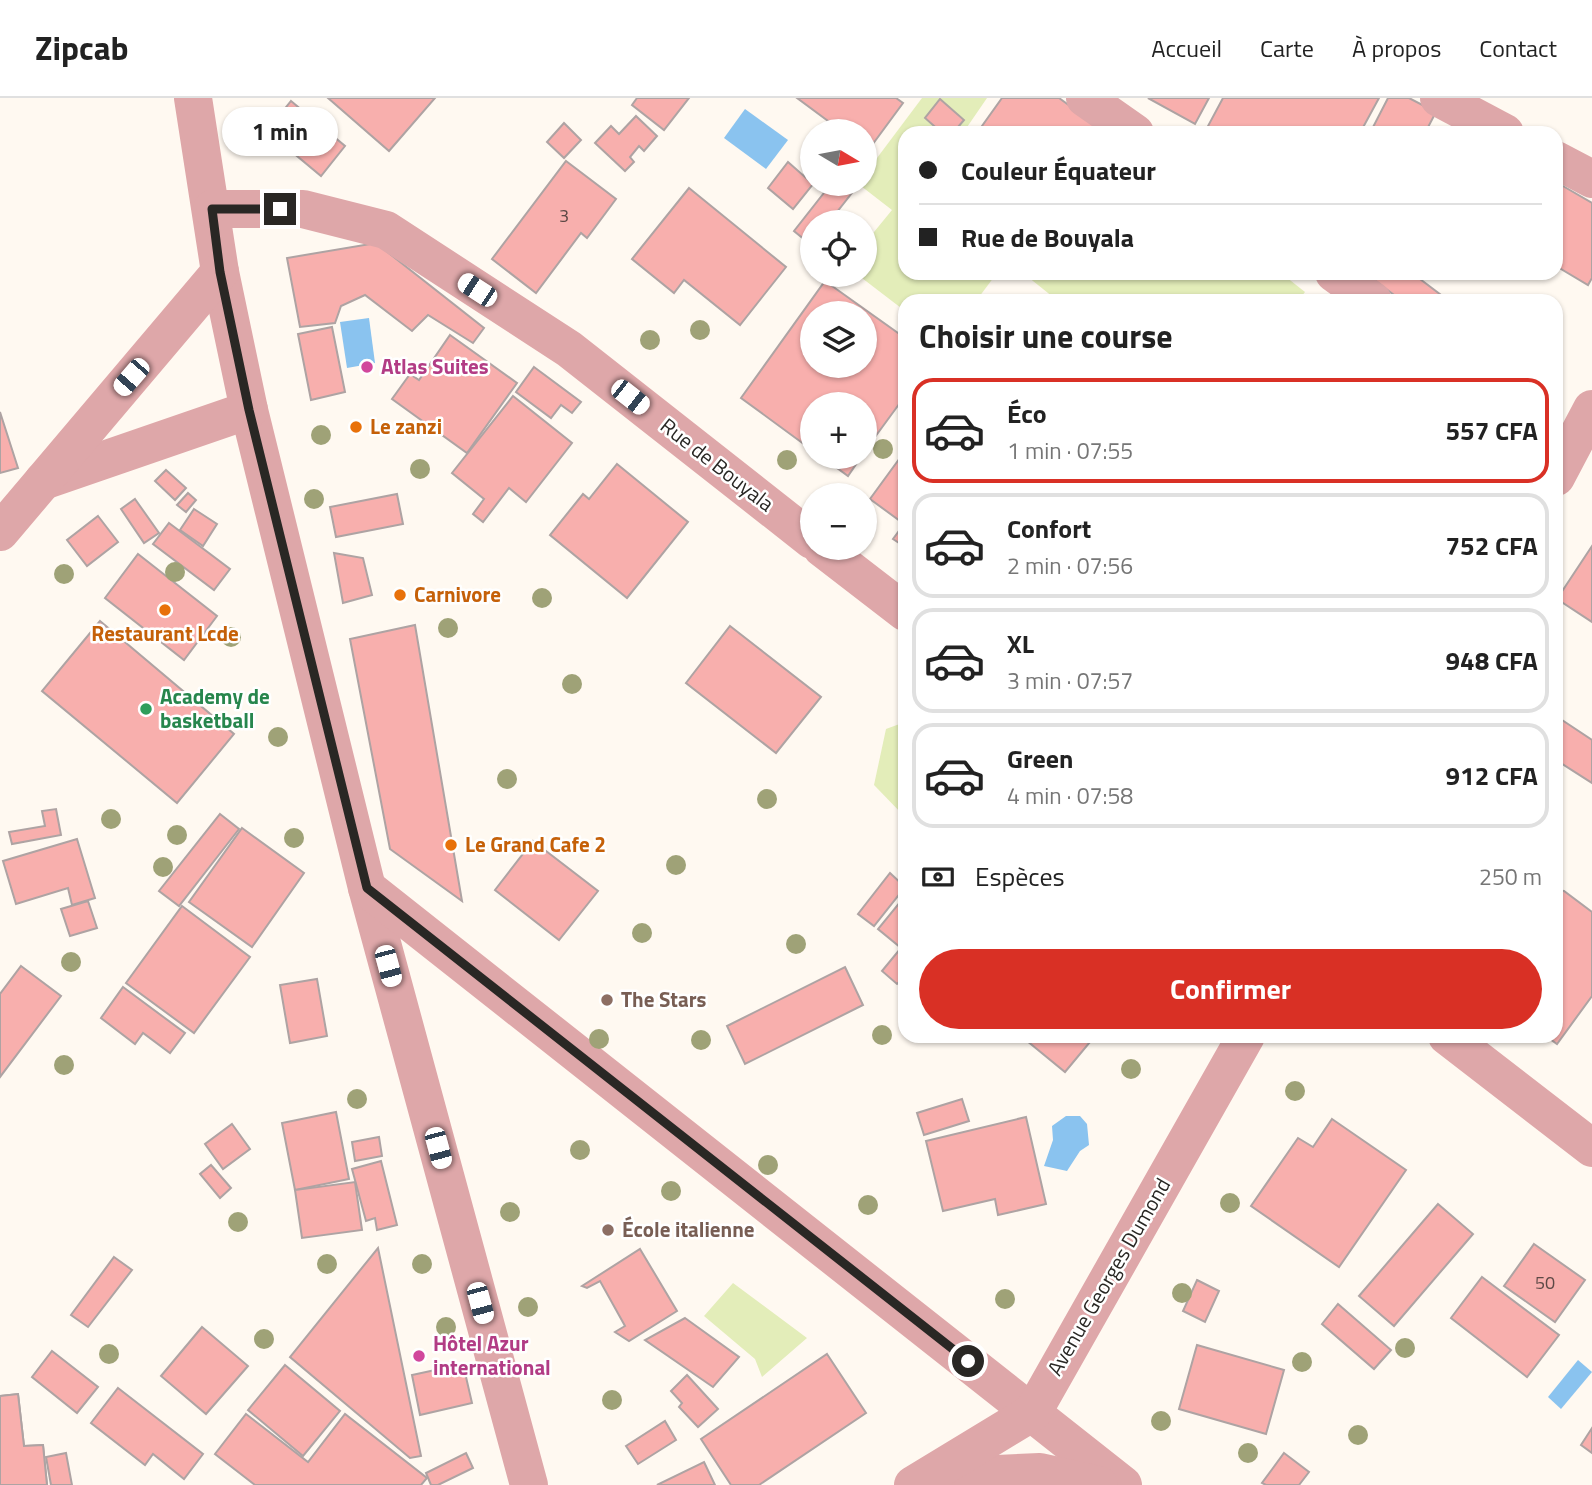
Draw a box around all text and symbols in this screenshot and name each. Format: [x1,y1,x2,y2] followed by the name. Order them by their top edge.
[35,23,129,73] text: Zipcab
[1151,30,1222,66] text: Accueil
[1260,30,1314,66] text: Carte
[1352,30,1441,66] text: À propos
[1479,30,1557,66] text: Contact
[222,108,338,156] callout: 1 min
[252,114,308,149] text: 1 min
[800,119,877,196] north arrow
[800,119,877,560] map controls
[961,151,1156,190] text: Couleur Équateur
[264,193,296,225] route end
[559,202,569,229] house number: 3
[800,210,877,287] button: locate
[961,218,1134,257] text: Rue de Bouyala
[454,270,501,310] car
[800,301,877,378] button: layers
[919,312,1173,360] text: Choisir une course
[381,350,489,382] place label: Atlas Suites
[110,354,153,400] car
[359,359,375,375] marker: Atlas Suites
[607,376,654,418] car
[800,392,877,469] button: +
[1007,394,1047,433] text: Éco
[923,399,986,462] icon: car
[370,410,442,442] place label: Le zanzi
[654,410,782,519] street label: Rue de Bouyala
[1446,411,1538,450] text: 557 CFA
[348,419,364,435] marker: Le zanzi
[1007,433,1133,468] text: 1 min · 07:55
[800,483,877,560] button: −
[1007,509,1091,548] text: Confort
[923,514,986,577] icon: car
[1446,526,1538,565] text: 752 CFA
[1007,548,1133,583] text: 2 min · 07:56
[414,578,501,610] place label: Carnivore
[392,587,408,603] marker: Carnivore
[157,602,173,618] marker: Restaurant Lcde
[91,617,239,649] place label: Restaurant Lcde
[1007,624,1034,663] text: XL
[923,629,986,692] icon: car
[1446,641,1538,680] text: 948 CFA
[1007,663,1133,698] text: 3 min · 07:57
[160,680,270,736] place label: Academy de basketball
[138,701,154,717] marker: Academy de basketball
[1007,739,1073,778] text: Green
[923,744,986,807] icon: car
[1446,756,1538,795] text: 912 CFA
[1007,778,1133,813] text: 4 min · 07:58
[465,828,606,860] place label: Le Grand Cafe 2
[443,837,459,853] marker: Le Grand Cafe 2
[975,857,1065,896] text: Espèces
[919,858,957,896] icon: cash
[1479,859,1542,894] text: 250 m
[373,943,404,989] car
[919,949,1542,1029] button: Confirmer
[621,983,706,1015] place label: The Stars
[599,992,615,1008] marker: The Stars
[423,1125,454,1171] car
[1038,1172,1178,1381] street label: Avenue Georges Dumond
[622,1213,755,1245] place label: École italienne
[600,1222,616,1238] marker: École italienne
[1535,1269,1555,1296] house number: 50
[465,1280,496,1326] car
[433,1327,551,1383] place label: Hôtel Azur international
[952,1345,984,1377] route start
[411,1348,427,1364] marker: Hôtel Azur international

